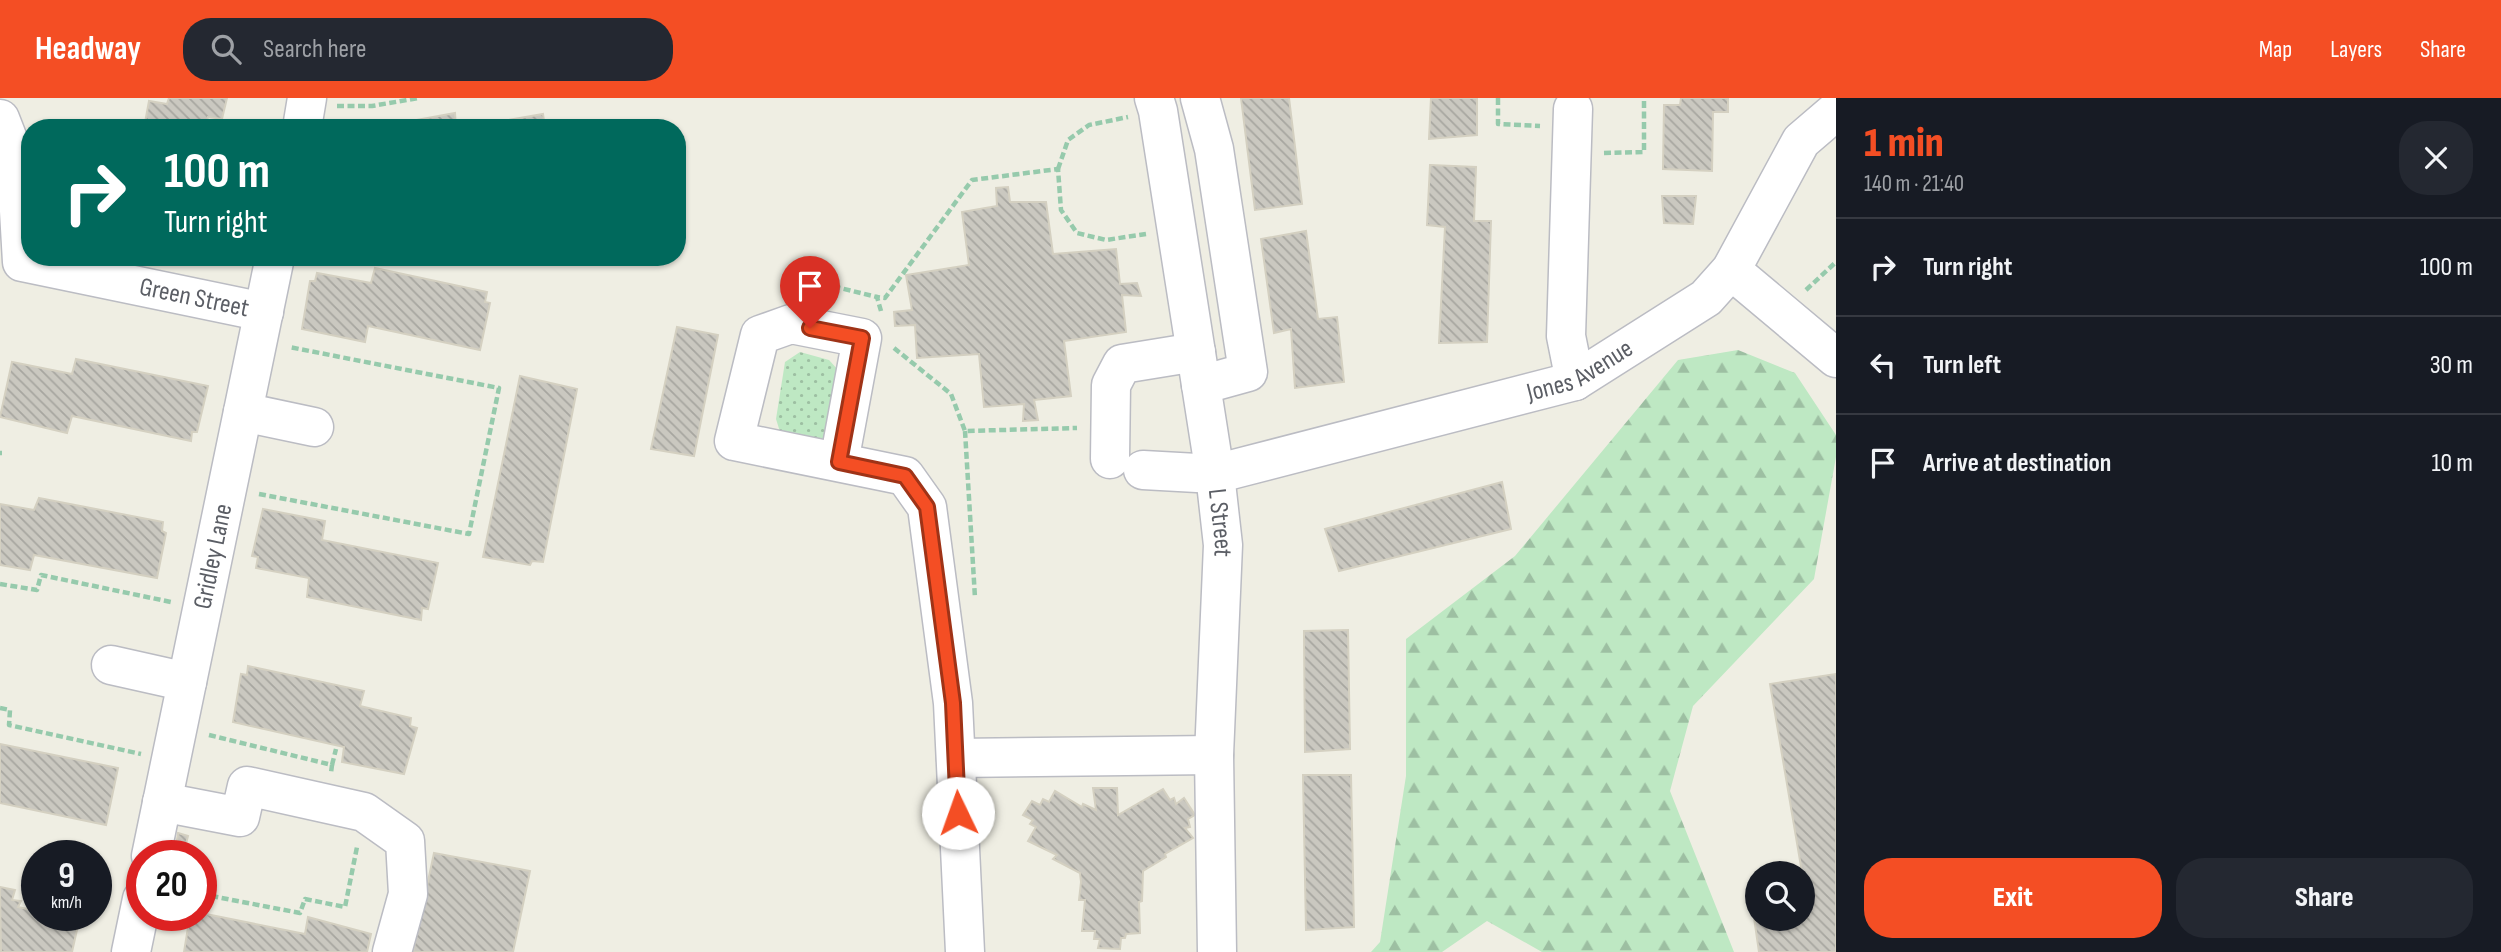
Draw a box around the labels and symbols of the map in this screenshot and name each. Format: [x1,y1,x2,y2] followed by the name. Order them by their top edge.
[780,256,840,328] pin
[137,271,252,324] street label: Green Street
[1522,333,1639,409] street label: Jones Avenue
[1201,487,1239,558] street label: L Street
[187,501,239,612] street label: Gridley Lane
[921,776,995,850] position arrow
[126,840,217,931] speed limit sign: 20

